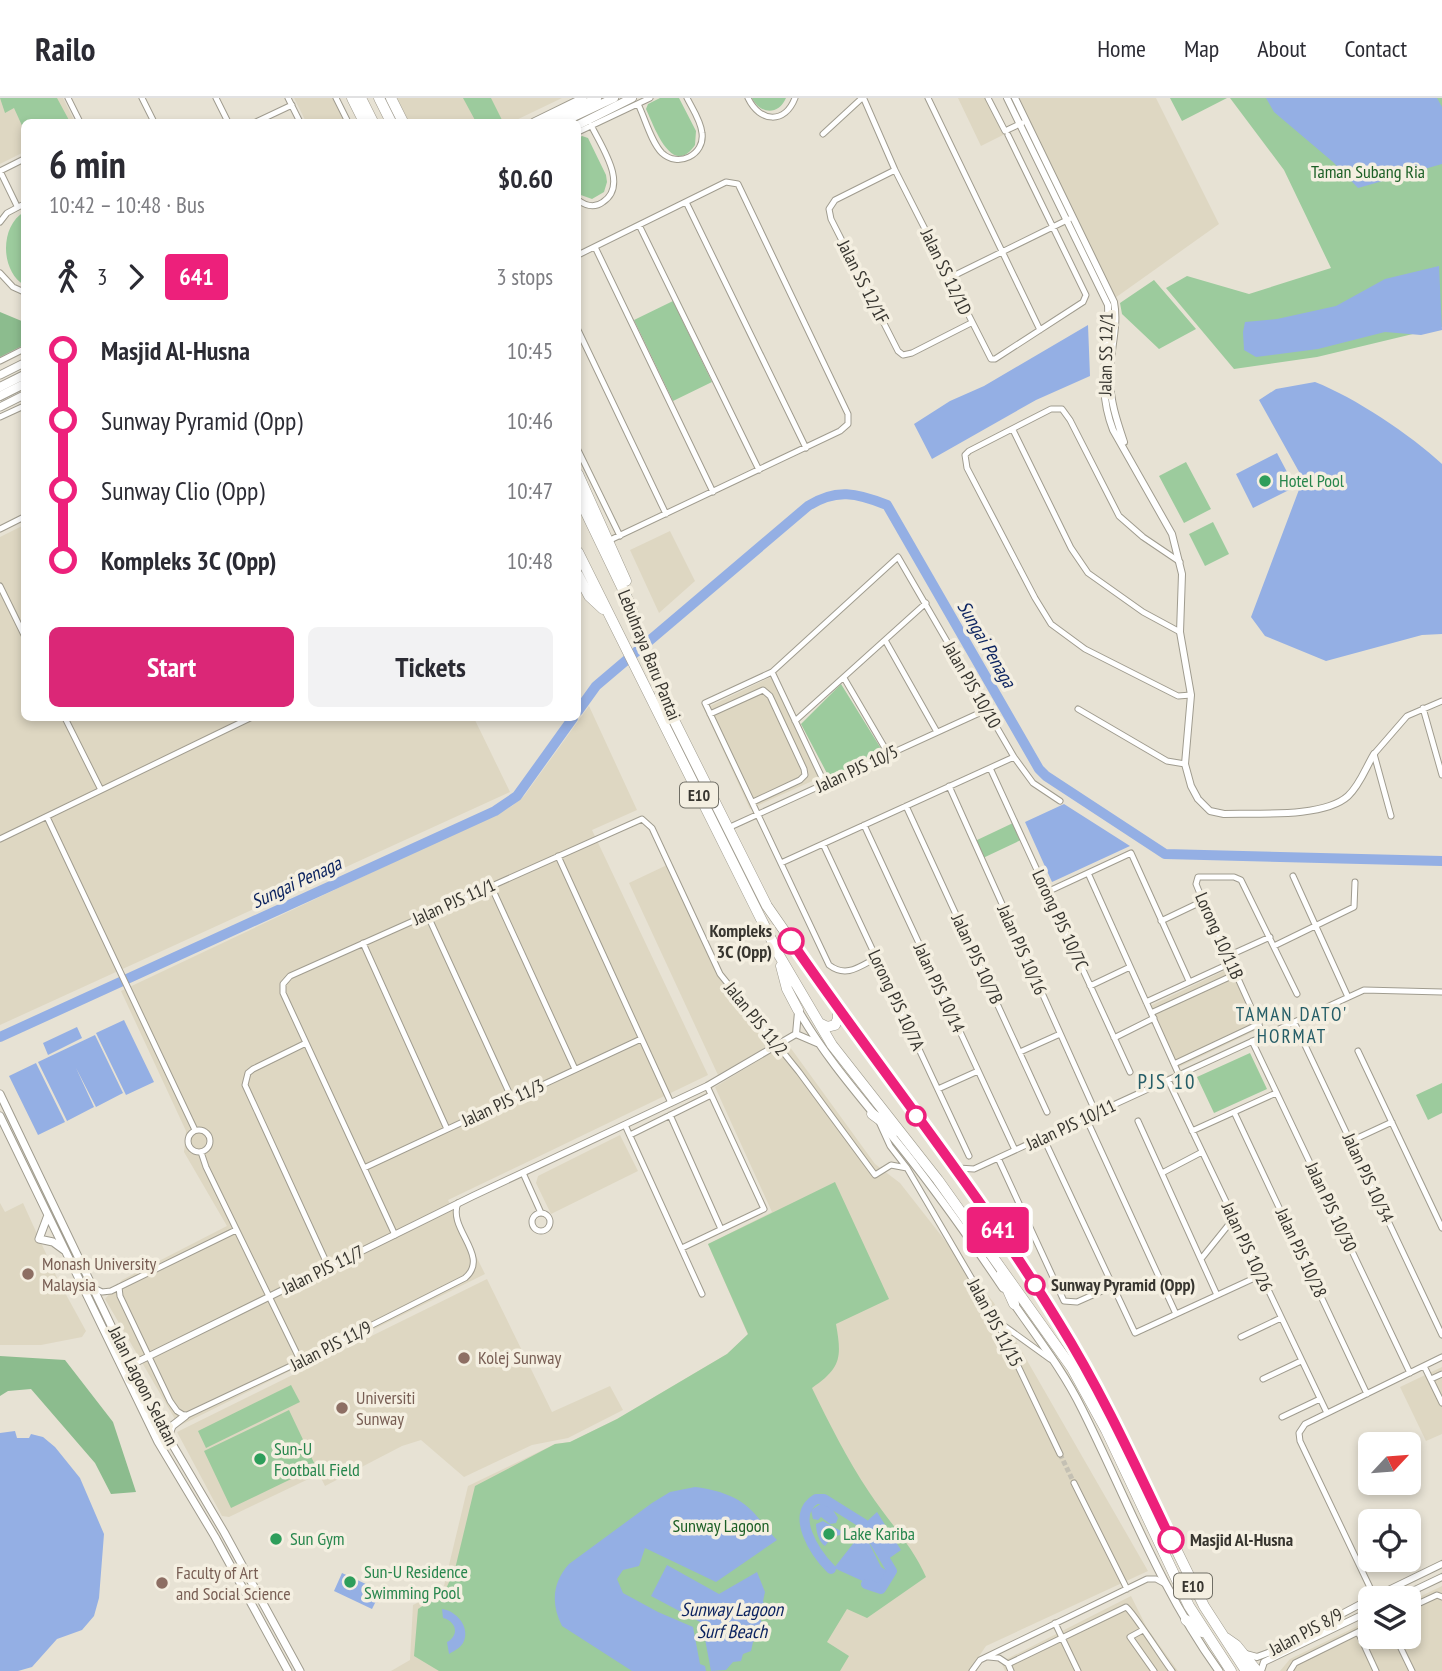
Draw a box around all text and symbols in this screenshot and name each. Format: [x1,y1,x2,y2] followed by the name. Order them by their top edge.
[35,27,95,70] text: Railo
[1097,33,1146,64] text: Home
[1184,33,1219,64] text: Map
[1257,33,1306,64] text: About
[1344,33,1407,64] text: Contact
[49,139,126,188] text: 6 min
[1311,160,1425,183] park label: Taman Subang Ria
[498,162,553,195] text: $0.60
[49,190,205,219] text: 10:42 – 10:48 · Bus
[915,224,977,319] street label: Jalan SS 12/1D
[832,235,894,327] street label: Jalan SS 12/1F
[49,258,87,296] icon: walk
[117,258,155,296] icon: forward
[179,261,214,292] text: 641
[97,262,107,291] text: 3
[496,262,553,291] text: 3 stops
[1093,312,1118,397] street label: Jalan SS 12/1
[101,334,250,367] text: Masjid Al-Husna
[507,336,553,365] text: 10:45
[101,404,302,437] text: Sunway Pyramid (Opp)
[507,406,553,435] text: 10:46
[1279,469,1345,492] place label: Hotel Pool
[1257,473,1273,489] marker: Hotel Pool
[101,474,264,507] text: Sunway Clio (Opp)
[507,476,553,505] text: 10:47
[101,544,277,577] text: Kompleks 3C (Opp)
[507,546,553,575] text: 10:48
[613,586,686,723] street label: Lebuhraya Baru Pantai
[953,596,1022,693] water label: Sungai Penaga
[49,627,294,707] button: Start
[308,627,553,707] button: Tickets
[938,636,1006,732] street label: Jalan PJS 10/10
[811,739,902,798] street label: Jalan PJS 10/5
[680,782,718,808] road number: E10
[247,850,346,913] water label: Sungai Penaga
[1027,866,1094,974] street label: Lorong PJS 10/7C
[408,873,499,930] street label: Jalan PJS 11/1
[1190,889,1249,983] street label: Lorong 10/11B
[992,900,1053,998] street label: Jalan PJS 10/16
[946,909,1008,1007] street label: Jalan PJS 10/7B
[710,919,772,963] place label: Kompleks 3C (Opp)
[778,928,804,954] marker: Kompleks 3C (Opp)
[908,938,970,1036] street label: Jalan PJS 10/14
[863,946,930,1054] street label: Lorong PJS 10/7A
[719,976,793,1060] street label: Jalan PJS 11/2
[1236,1002,1348,1048] district label: TAMAN DATO' HORMAT
[1138,1068,1196,1095] district label: PJS 10
[457,1073,548,1132] street label: Jalan PJS 11/3
[1021,1094,1119,1156] street label: Jalan PJS 10/11
[906,1106,926,1126] unlabelled marker
[1337,1128,1399,1226] street label: Jalan PJS 10/34
[1300,1157,1362,1255] street label: Jalan PJS 10/30
[1216,1197,1278,1295] street label: Jalan PJS 10/26
[1270,1203,1332,1301] street label: Jalan PJS 10/28
[958,1207,1038,1253] line badge: 641
[981,1214,1015,1245] text: 641
[277,1240,367,1300] street label: Jalan PJS 11/7
[42,1252,157,1296] place label: Monash University Malaysia
[20,1266,36,1282] marker: Monash University Malaysia
[1051,1273,1195,1296] place label: Sunway Pyramid (Opp)
[962,1274,1028,1371] street label: Jalan PJS 11/15
[1025,1275,1045,1295] marker: Sunway Pyramid (Opp)
[285,1315,375,1376] street label: Jalan PJS 11/9
[103,1321,183,1449] street label: Jalan Lagoon Selatan
[478,1346,561,1369] place label: Kolej Sunway
[456,1350,472,1366] marker: Kolej Sunway
[356,1386,415,1430] place label: Universiti Sunway
[334,1400,350,1416] marker: Universiti Sunway
[1358,1432,1421,1494] north arrow
[1358,1432,1421,1649] map controls
[274,1437,360,1481] place label: Sun-U Football Field
[252,1451,268,1467] marker: Sun-U Football Field
[1358,1509,1421,1572] button: locate
[673,1514,769,1537] park label: Sunway Lagoon
[843,1522,915,1545] place label: Lake Kariba
[821,1526,837,1542] marker: Lake Kariba
[290,1527,345,1550] place label: Sun Gym
[1158,1527,1184,1553] marker: Masjid Al-Husna
[1190,1528,1293,1551] place label: Masjid Al-Husna
[268,1531,284,1547] marker: Sun Gym
[364,1560,468,1604] place label: Sun-U Residence Swimming Pool
[176,1561,291,1605] place label: Faculty of Art and Social Science
[342,1574,358,1590] marker: Sun-U Residence Swimming Pool
[1174,1574,1212,1598] road number: E10
[154,1575,170,1591] marker: Faculty of Art and Social Science
[1358,1586,1421,1649] button: layers
[681,1597,785,1643] water label: Sunway Lagoon Surf Beach
[1264,1603,1347,1661] street label: Jalan PJS 8/9

